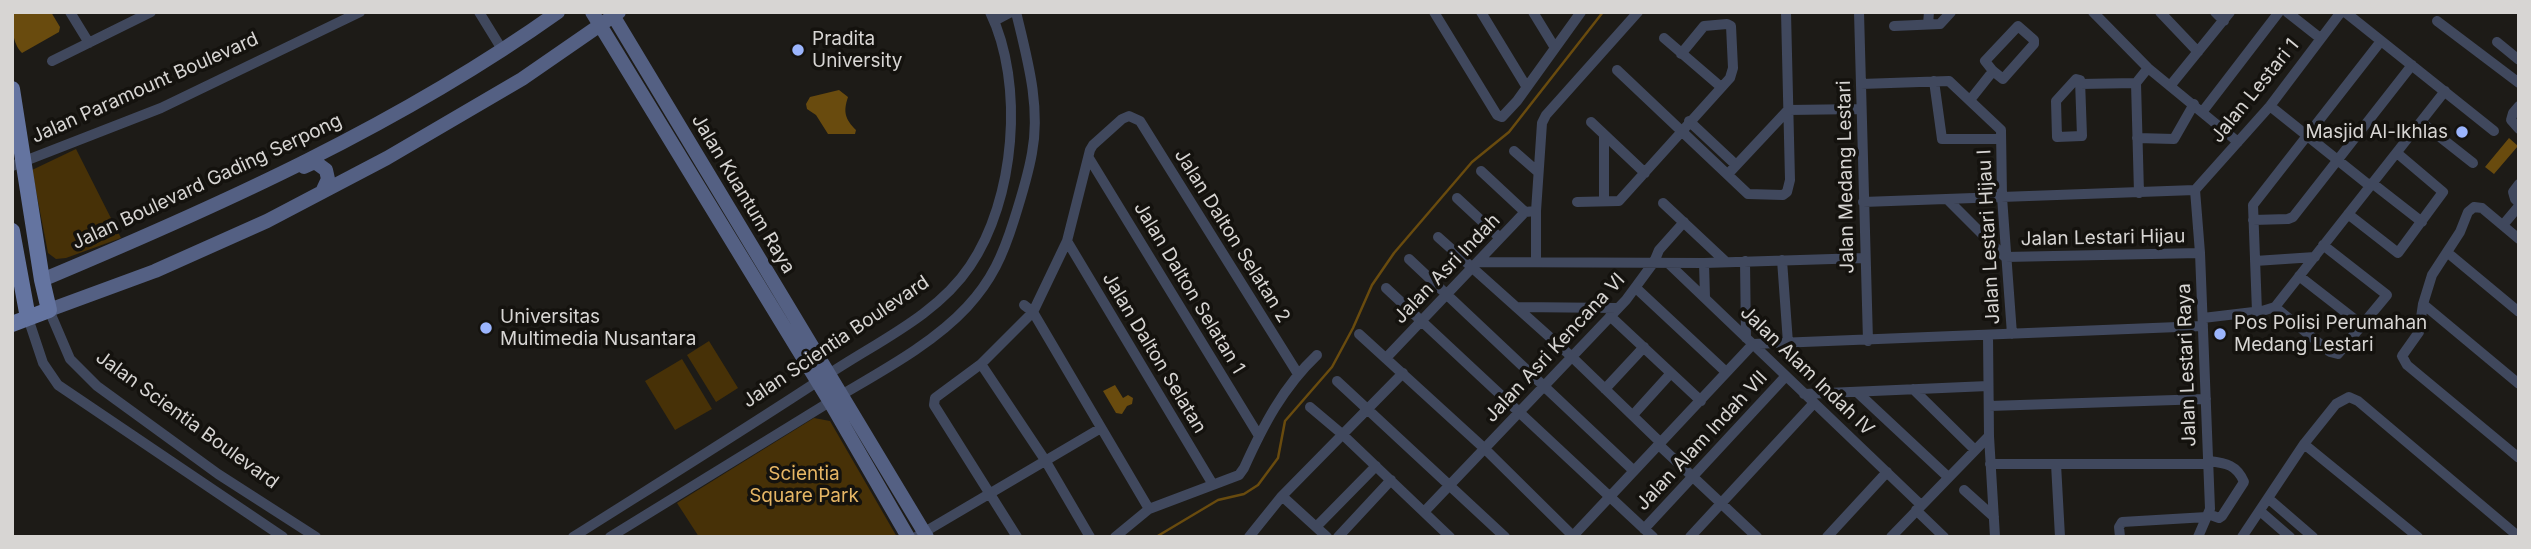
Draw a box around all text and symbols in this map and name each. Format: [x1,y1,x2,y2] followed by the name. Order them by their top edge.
[28,28,262,148] street label: Jalan Paramount Boulevard
[812,28,902,72] place label: Pradita University
[2206,34,2304,148] street label: Jalan Lestari 1
[790,42,806,58] marker: Pradita University
[1833,80,1859,274] street label: Jalan Medang Lestari
[69,109,345,255] street label: Jalan Boulevard Gading Serpong
[686,110,800,278] street label: Jalan Kuantum Raya
[2305,121,2448,143] place label: Masjid Al-Ikhlas
[2454,124,2470,140] marker: Masjid Al-Ikhlas
[1169,145,1295,327] street label: Jalan Dalton Selatan 2
[1973,149,2005,325] street label: Jalan Lestari Hijau I
[1129,198,1249,378] street label: Jalan Dalton Selatan 1
[1389,209,1505,329] street label: Jalan Asri Indah
[2020,225,2186,251] street label: Jalan Lestari Hijau
[1097,269,1211,437] street label: Jalan Dalton Selatan
[1480,269,1630,427] street label: Jalan Asri Kencana VI
[738,271,934,413] street label: Jalan Scientia Boulevard
[2173,283,2201,447] street label: Jalan Lestari Raya
[1735,301,1879,441] street label: Jalan Alam Indah IV
[500,306,696,350] place label: Universitas Multimedia Nusantara
[2234,312,2427,356] place label: Pos Polisi Perumahan Medang Lestari
[478,320,494,336] marker: Universitas Multimedia Nusantara
[2212,326,2228,342] marker: Pos Polisi Perumahan Medang Lestari
[91,346,283,494] street label: Jalan Scientia Boulevard
[1632,367,1772,515] street label: Jalan Alam Indah VII
[749,463,859,507] park label: Scientia Square Park

